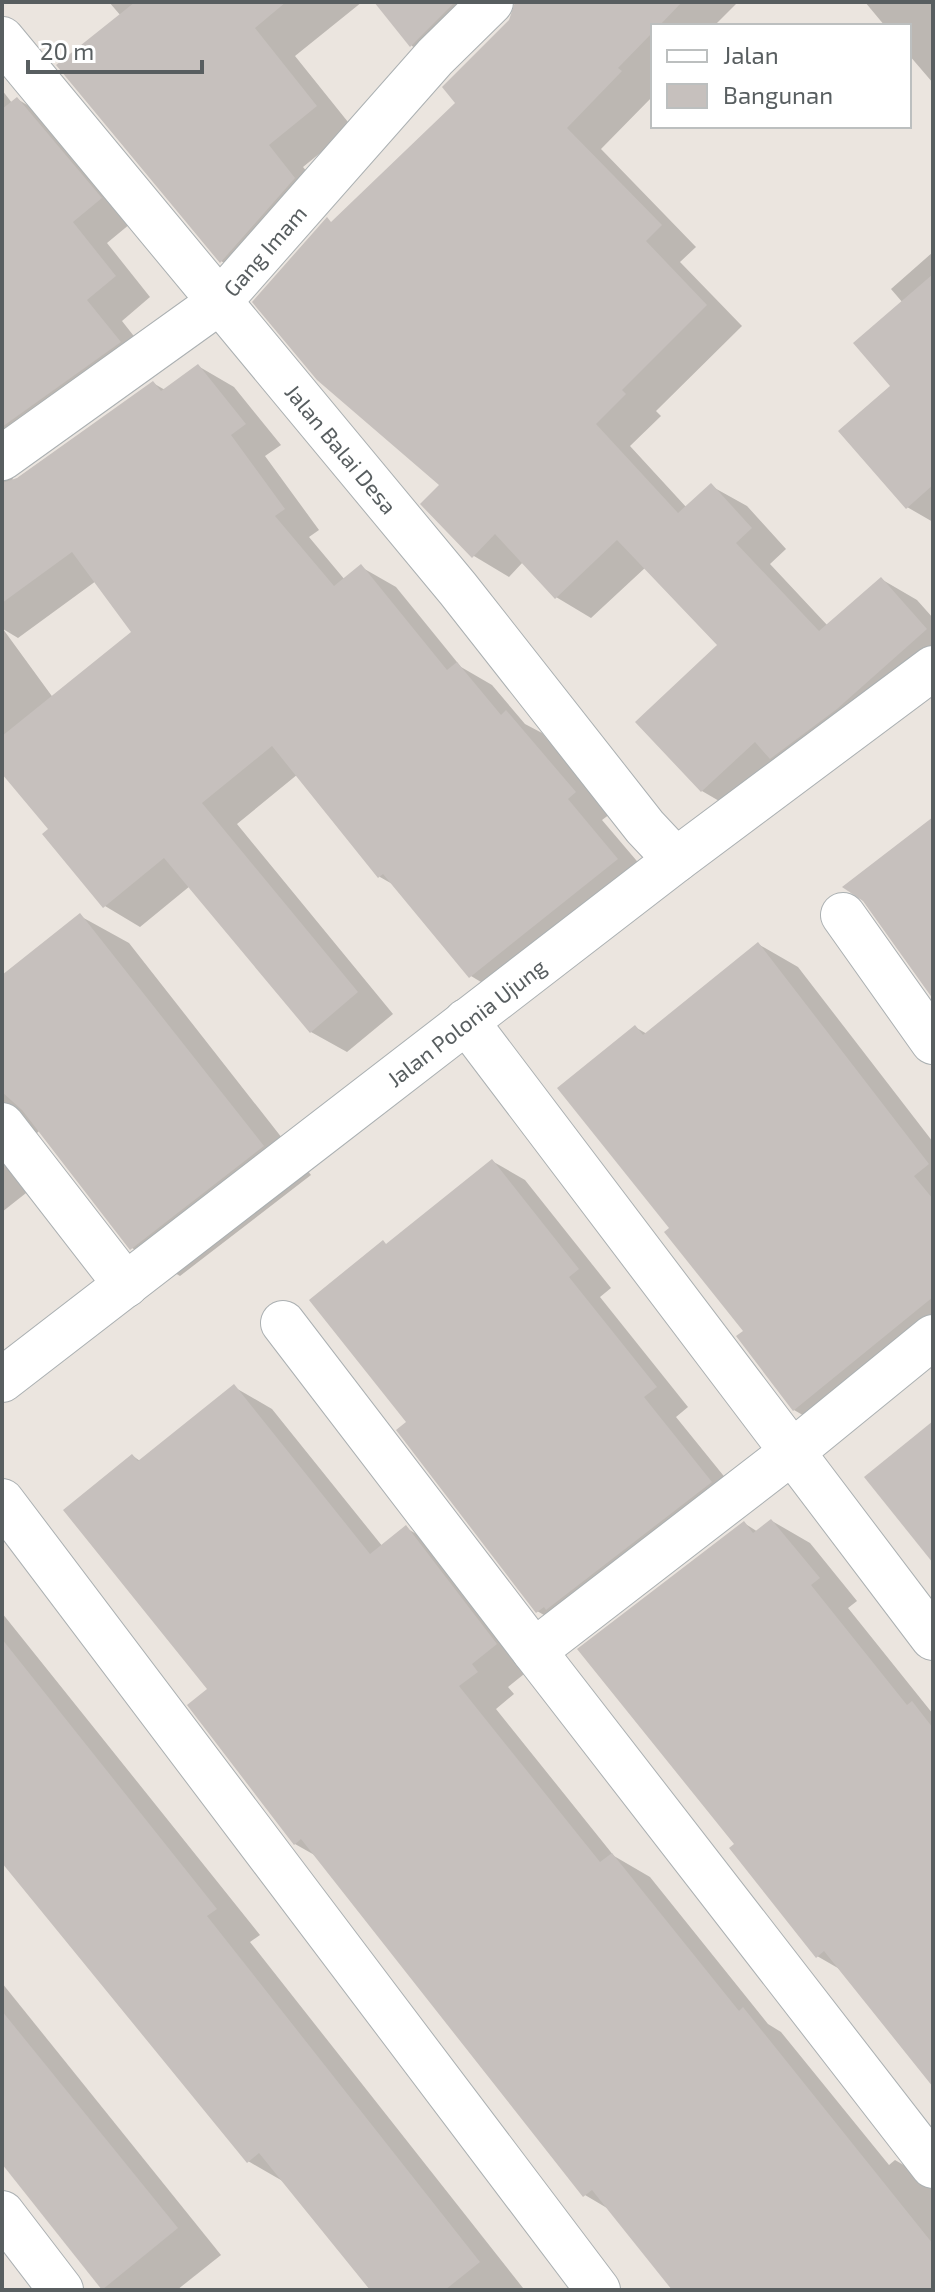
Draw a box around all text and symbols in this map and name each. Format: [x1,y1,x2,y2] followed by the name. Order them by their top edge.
[28,24,202,74] scale bar
[651,24,911,128] legend
[40,36,94,65] text: 20 m
[723,40,779,69] text: Jalan
[723,80,833,109] text: Bangunan
[218,200,311,301] street label: Gang Imam
[280,379,403,519] street label: Jalan Balai Desa
[381,953,550,1091] street label: Jalan Polonia Ujung

